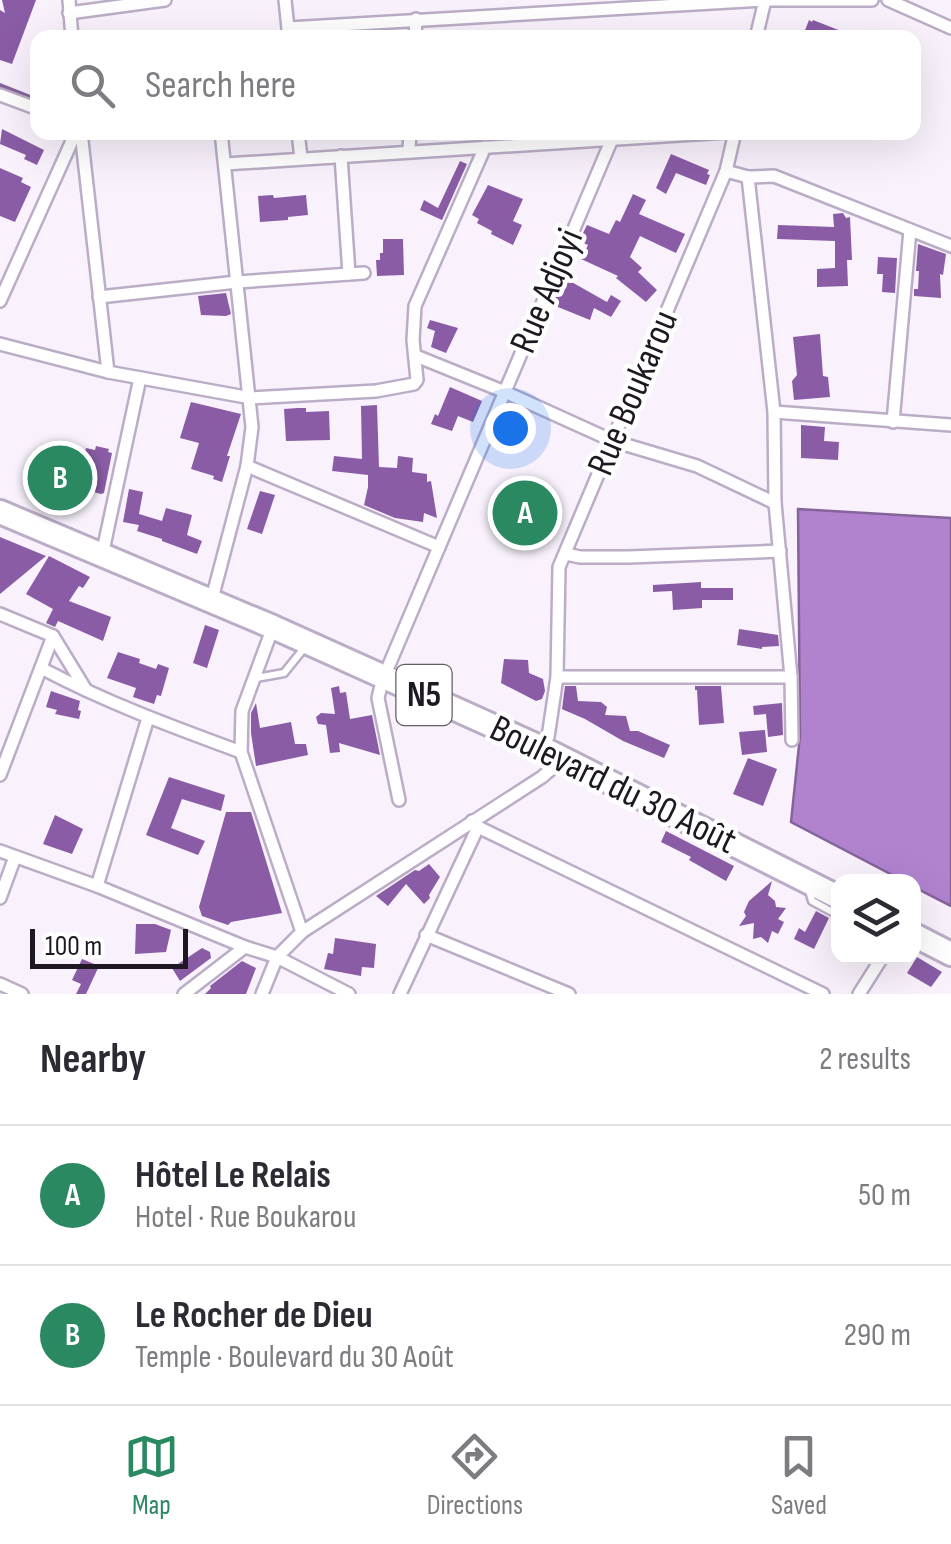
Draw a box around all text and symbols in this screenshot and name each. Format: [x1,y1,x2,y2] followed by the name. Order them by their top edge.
[30,30,921,140] search box
[65,58,120,113] icon: search
[145,63,296,108] text: Search here
[501,222,593,360] street label: Rue Adjoyi
[578,304,688,482] street label: Rue Boukarou
[485,403,536,454] your location
[28,440,92,516] pin: B
[492,476,558,550] pin: A
[396,665,452,725] road number: N5
[483,706,743,864] street label: Boulevard du 30 Août
[831,874,921,964] map controls
[831,874,921,964] button: layers
[30,924,188,968] scale bar
[45,930,102,963] text: 100 m
[40,1034,146,1085] text: Nearby
[819,1040,911,1079] text: 2 results
[135,1153,331,1198] text: Hôtel Le Relais
[65,1176,80,1215] text: A
[858,1176,911,1215] text: 50 m
[135,1198,356,1237] text: Hotel · Rue Boukarou
[135,1293,373,1338] text: Le Rocher de Dieu
[65,1316,80,1355] text: B
[844,1316,911,1355] text: 290 m
[135,1338,454,1377] text: Temple · Boulevard du 30 Août
[124,1429,179,1522] tab: Map
[427,1429,523,1522] tab: Directions
[771,1429,827,1522] tab: Saved

